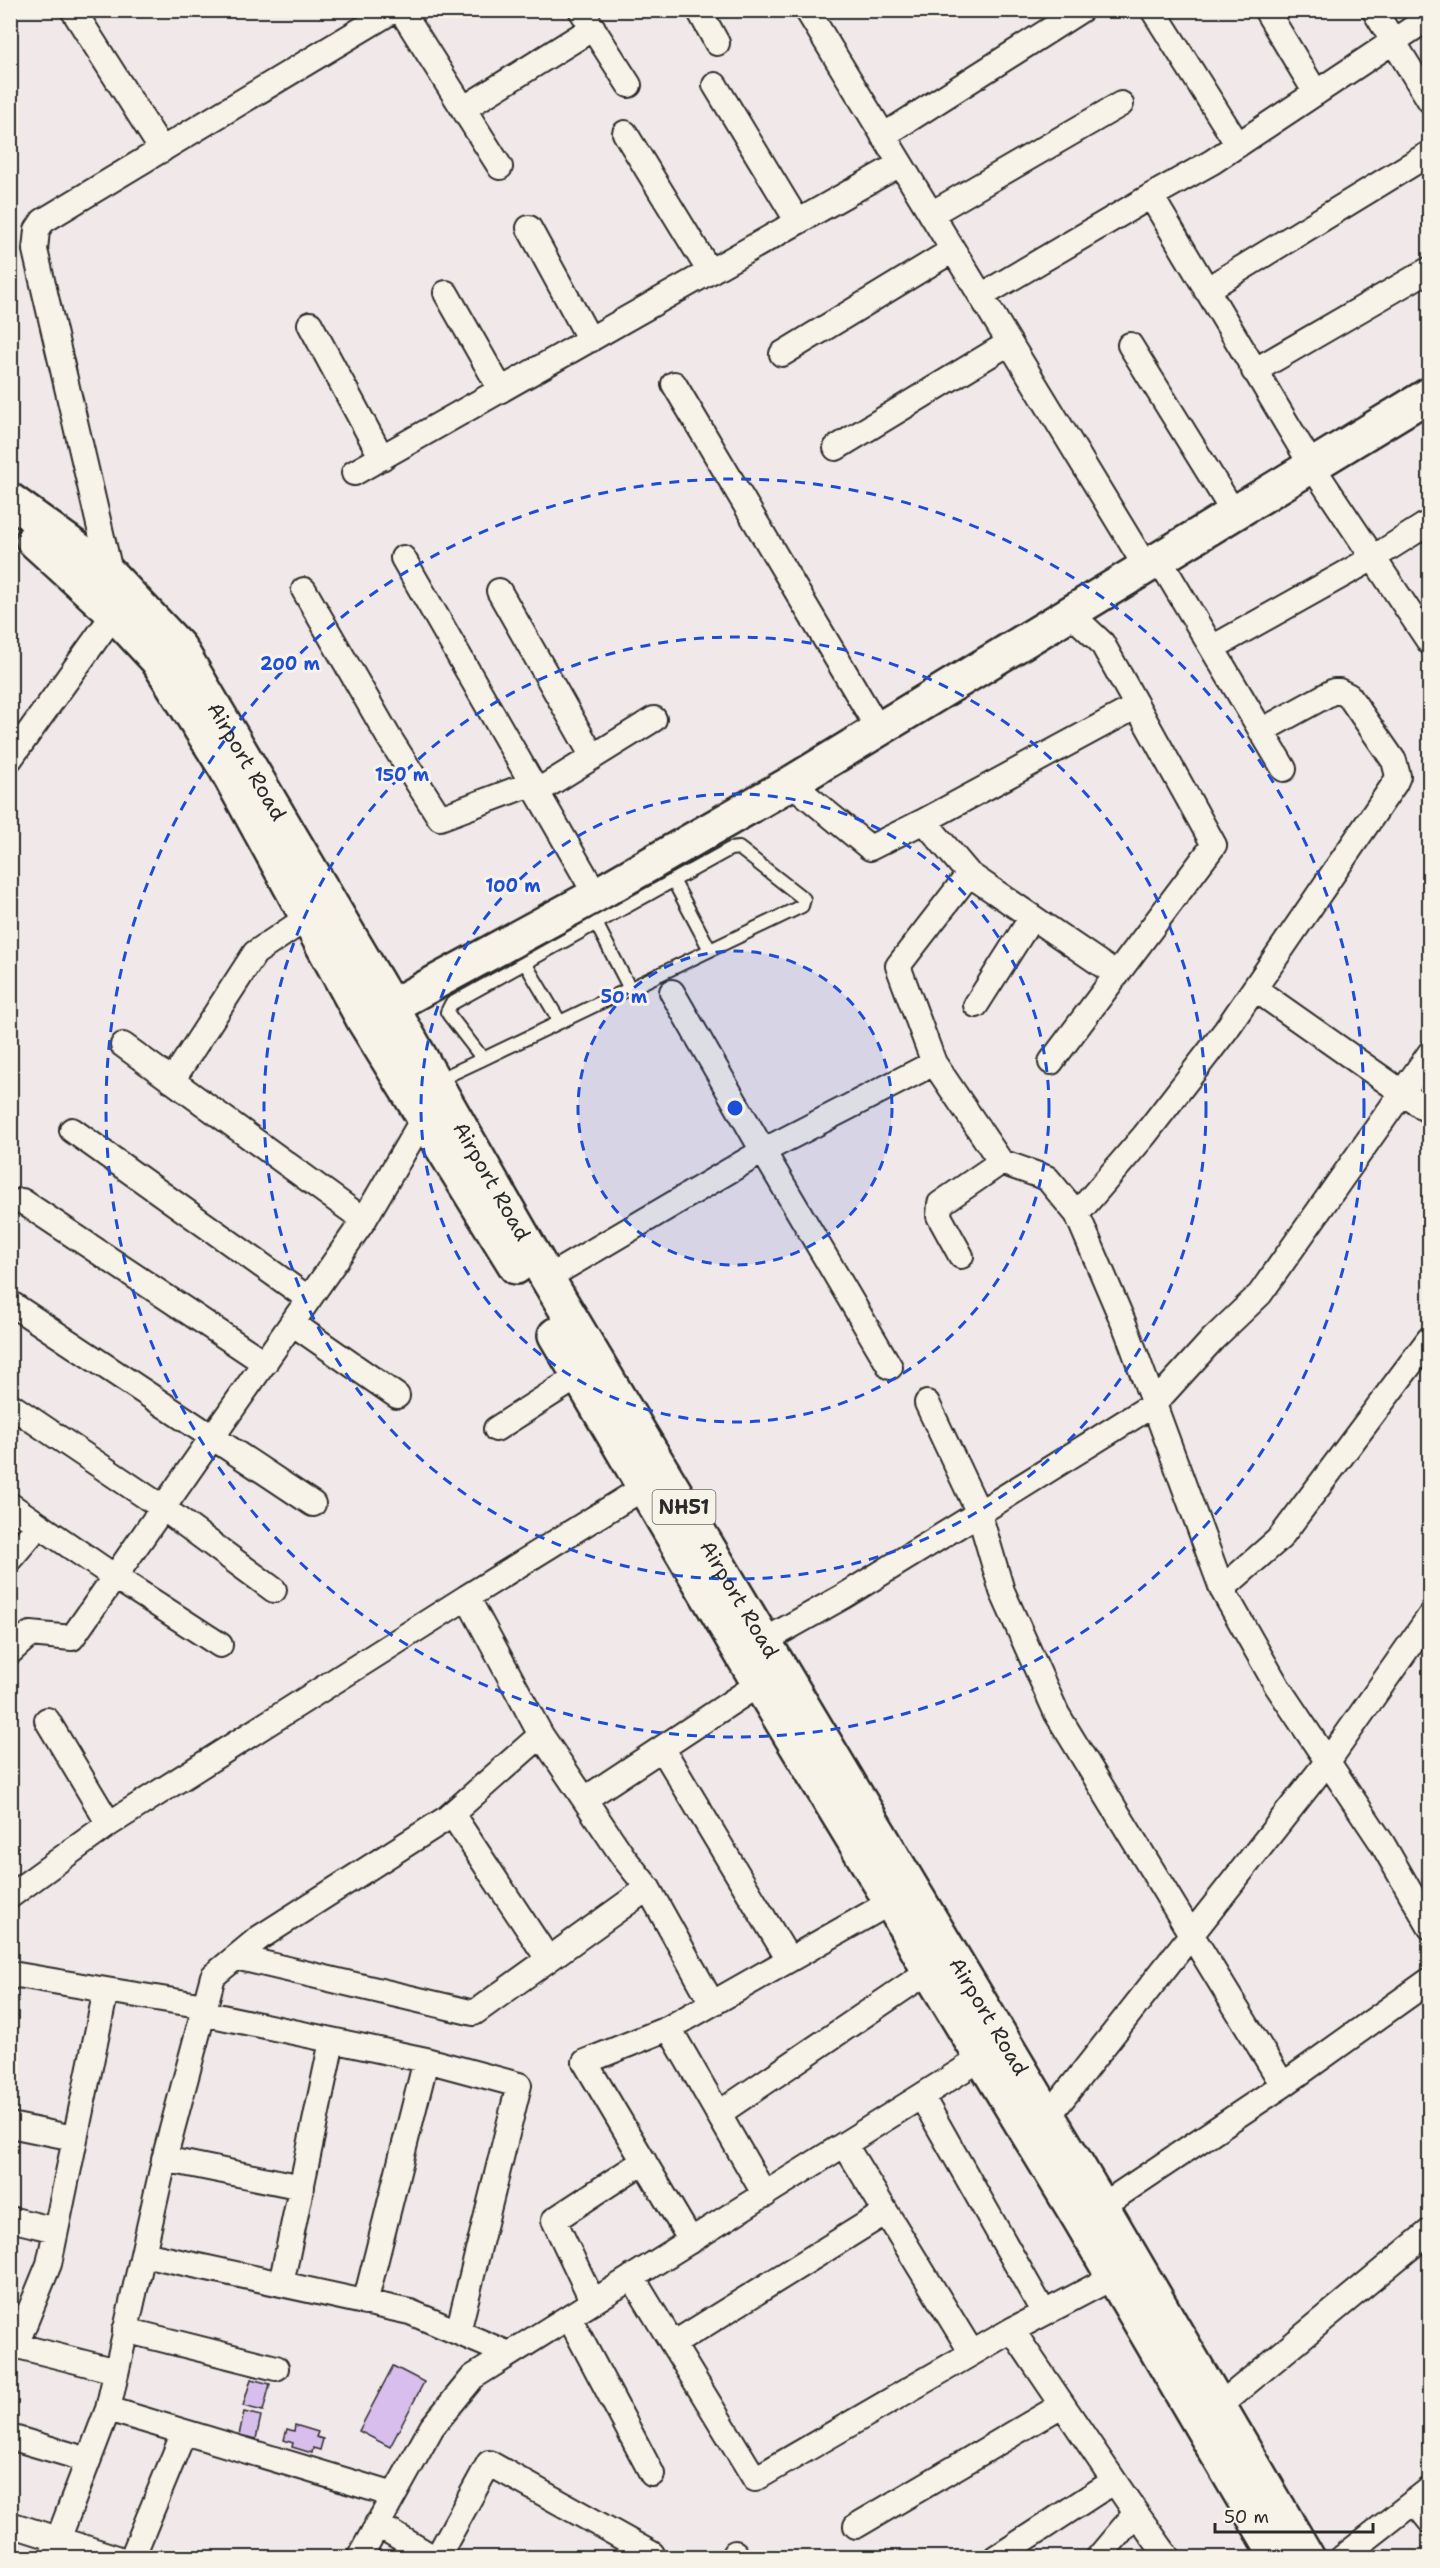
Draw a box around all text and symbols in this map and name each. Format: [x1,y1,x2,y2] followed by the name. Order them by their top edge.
[260,652,321,676] text: 200 m
[201,697,293,826] street label: Airport Road
[375,763,430,787] text: 150 m
[485,874,541,898] text: 100 m
[601,985,648,1009] text: 50 m
[725,1098,745,1118] centre of rings
[446,1117,537,1246] street label: Airport Road
[652,1490,716,1524] road number: NH51
[693,1535,785,1664] street label: Airport Road
[943,1952,1035,2081] street label: Airport Road
[1215,2496,1372,2534] scale bar
[1224,2505,1269,2529] text: 50 m

